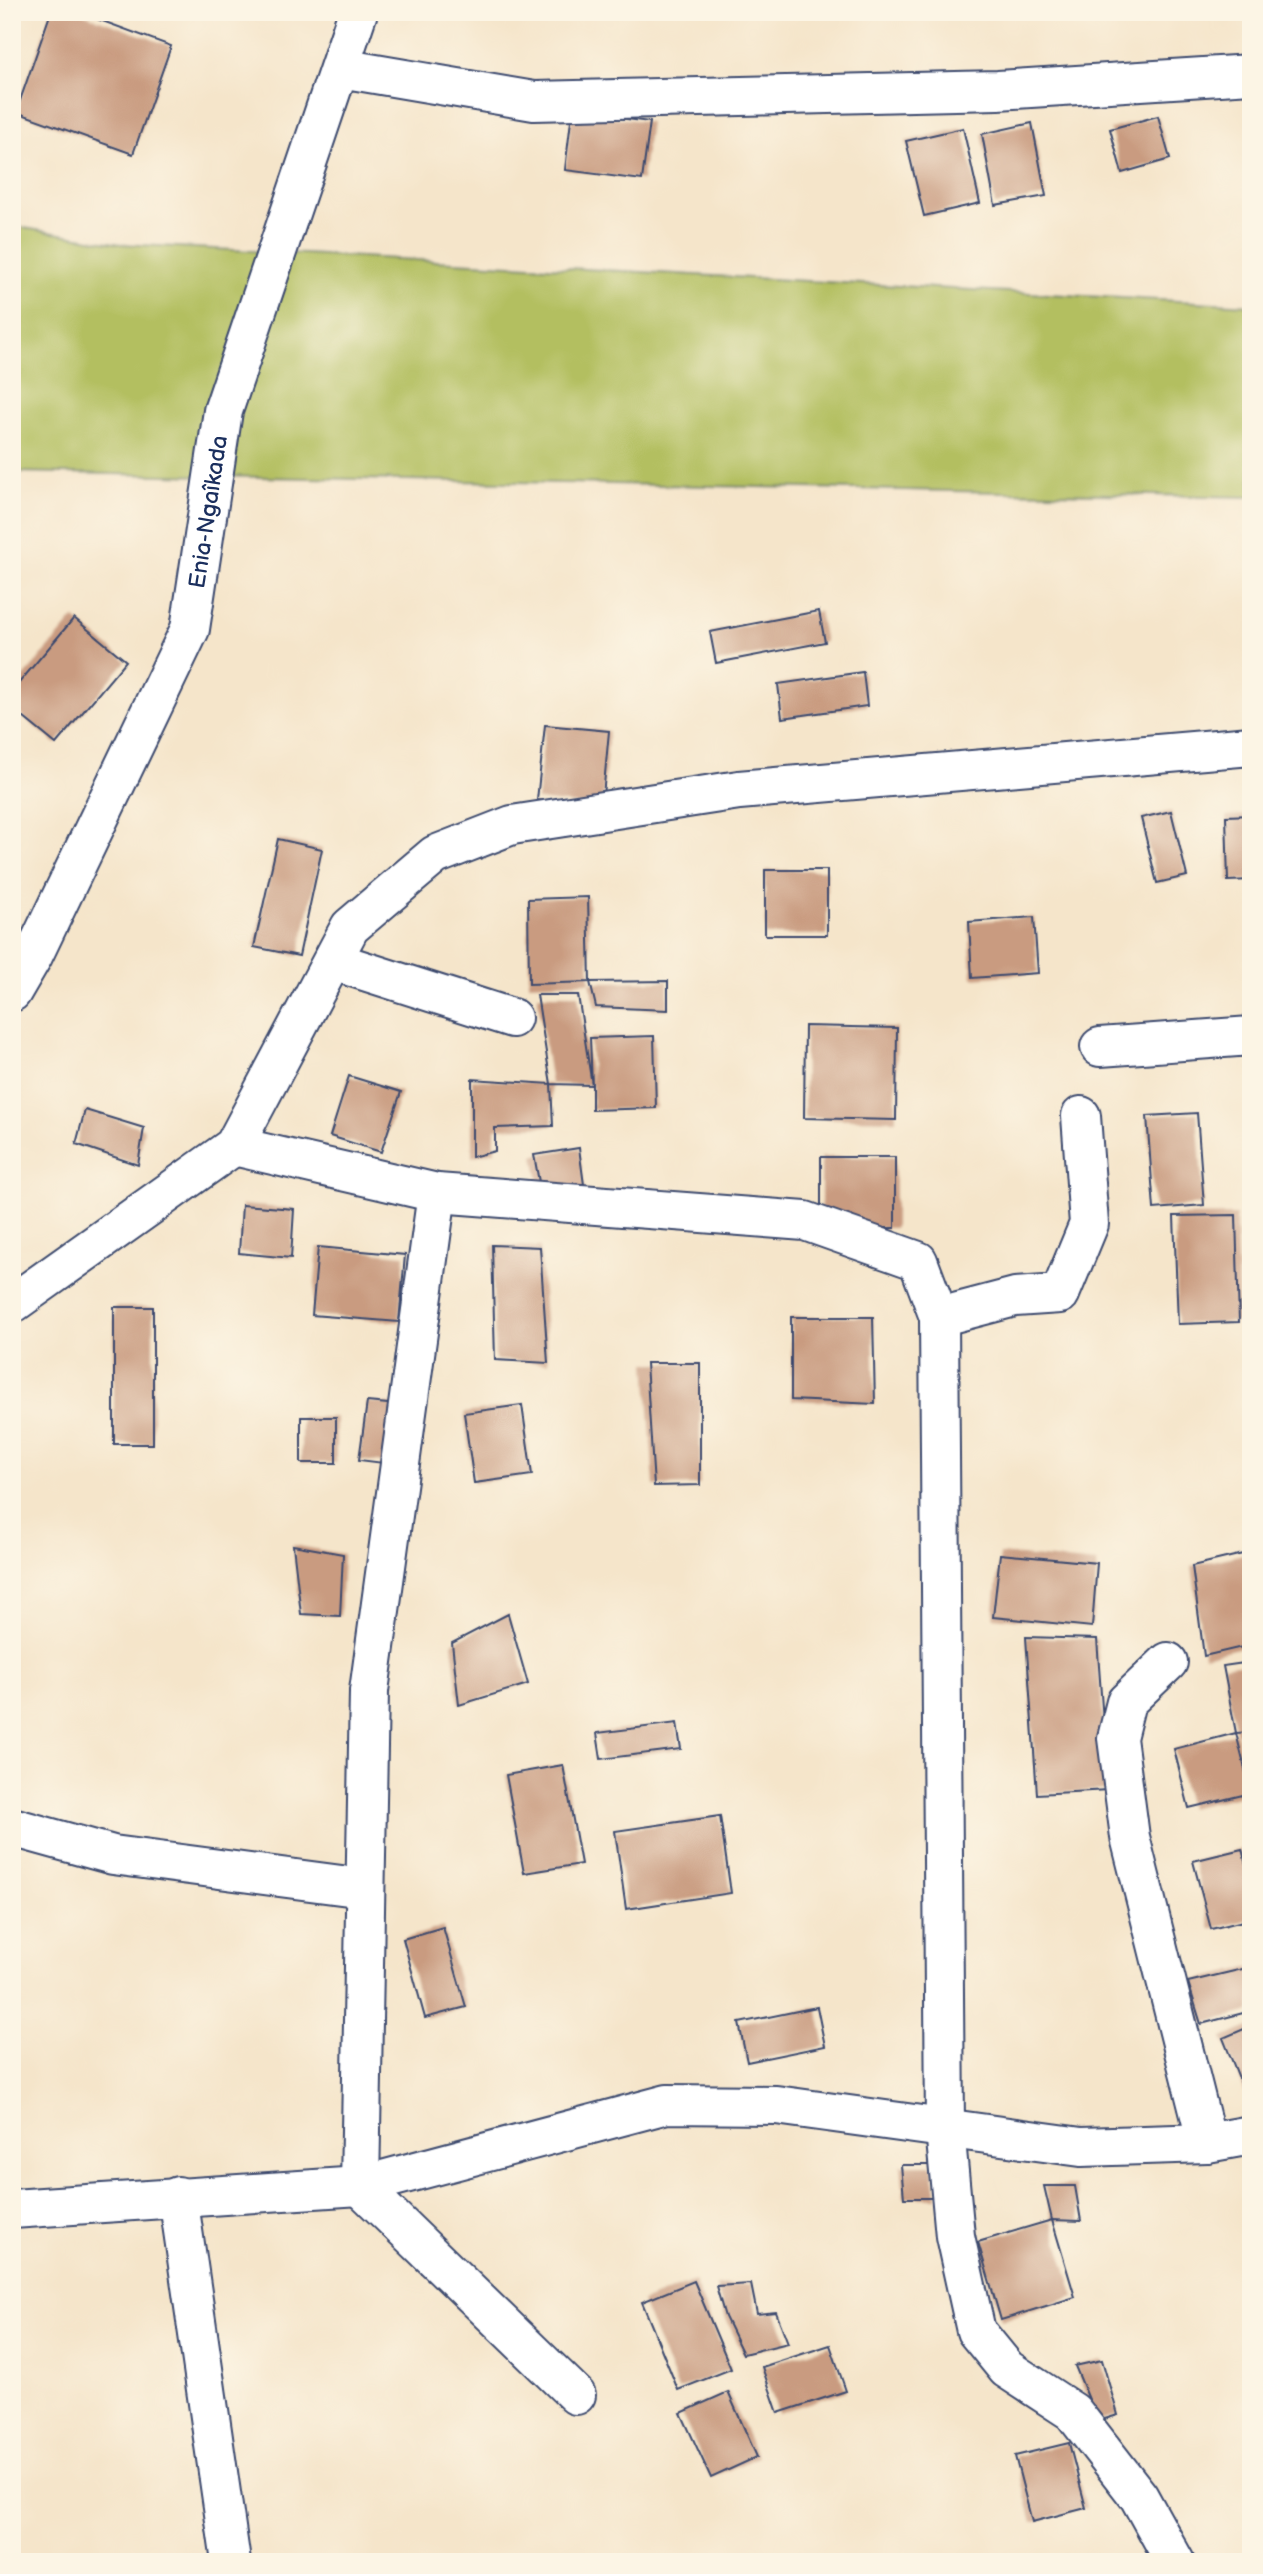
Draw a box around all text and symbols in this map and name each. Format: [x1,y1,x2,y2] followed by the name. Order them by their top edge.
[183,434,234,590] street label: Enia-Ngaîkada

